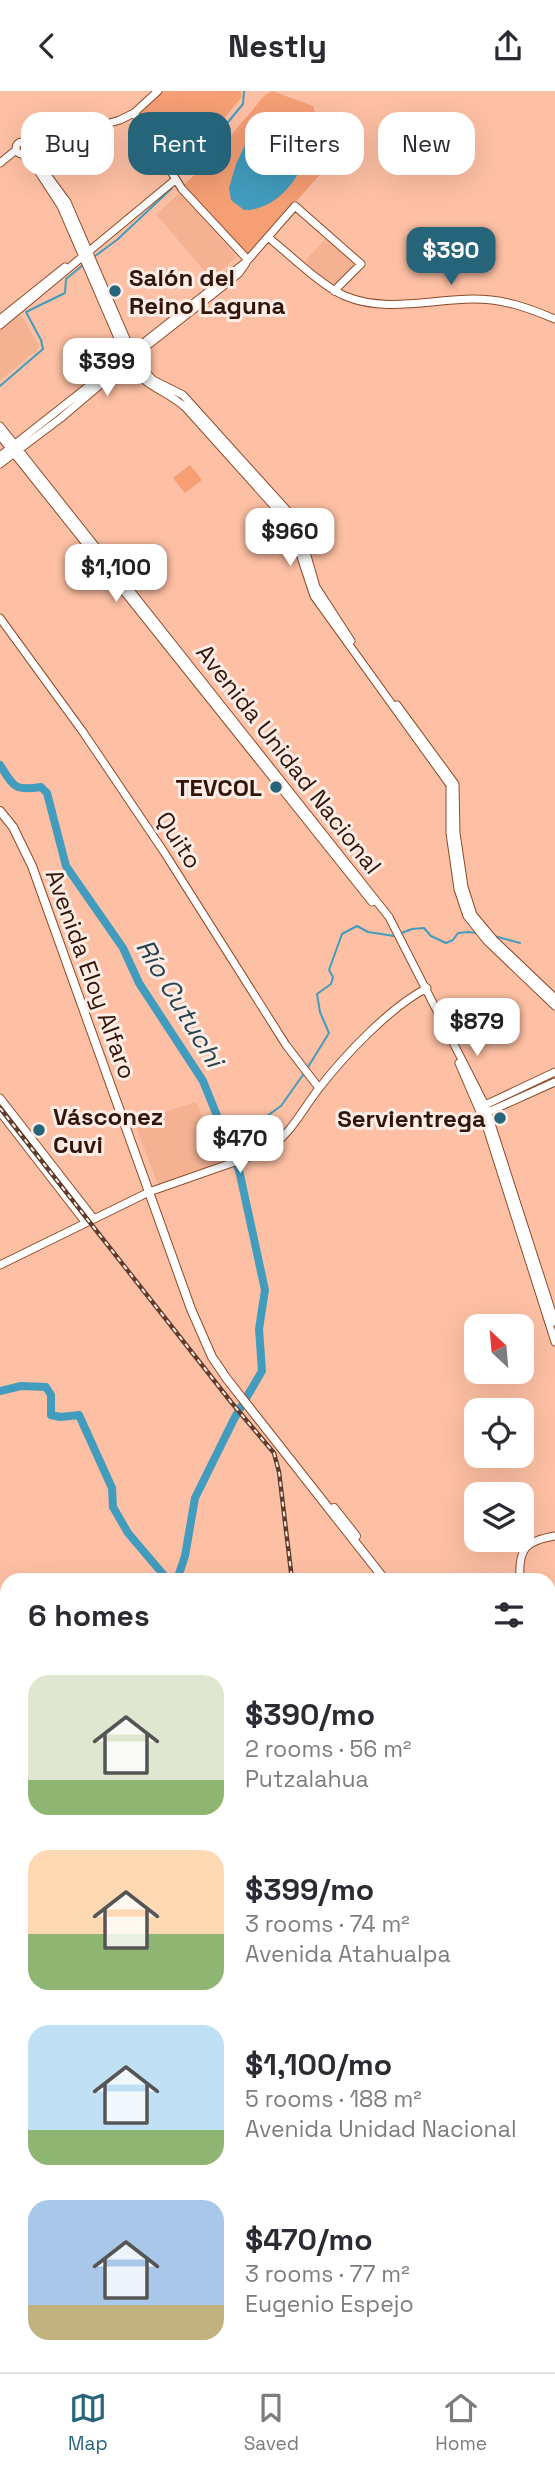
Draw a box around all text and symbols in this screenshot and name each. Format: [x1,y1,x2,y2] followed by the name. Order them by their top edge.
[228,26,327,66] text: Nestly
[28,27,66,65] icon: back
[489,27,527,65] icon: share
[21,112,114,175] chip: Buy
[128,112,231,175] chip: Rent
[245,112,364,175] chip: Filters
[378,112,475,175] chip: New
[410,227,492,287] pin: $390
[422,235,480,265] text: $390
[129,262,285,321] place label: Salón del Reino Laguna
[107,283,123,299] marker: Salón del Reino Laguna
[66,338,148,398] pin: $399
[79,346,135,376] text: $399
[249,509,331,568] pin: $960
[261,516,319,546] text: $960
[59,545,173,604] pin: $1,100
[81,552,151,582] text: $1,100
[190,638,388,880] street label: Avenida Unidad Nacional
[175,772,262,803] place label: TEVCOL
[268,779,284,795] marker: TEVCOL
[149,806,209,874] street label: Quito
[39,865,143,1083] street label: Avenida Eloy Alfaro
[128,933,233,1076] water label: Río Cutuchi
[436,999,518,1058] pin: $879
[450,1006,504,1036] text: $879
[53,1101,163,1160] place label: Vásconez Cuvi
[337,1103,486,1134] place label: Servientrega
[492,1110,508,1126] marker: Servientrega
[199,1115,281,1175] pin: $470
[31,1122,47,1138] marker: Vásconez Cuvi
[212,1123,268,1153] text: $470
[464,1314,534,1384] north arrow
[464,1314,534,1552] map controls
[464,1398,534,1468] button: locate
[464,1482,534,1552] button: layers
[28,1596,150,1635] text: 6 homes
[490,1596,528,1634] icon: filters
[245,1695,375,1734] text: $390/mo
[84,1703,168,1787] icon: home
[245,1734,411,1764] text: 2 rooms · 56 m²
[245,1764,369,1794] text: Putzalahua
[245,1870,374,1909] text: $399/mo
[84,1878,168,1962] icon: home
[245,1909,410,1939] text: 3 rooms · 74 m²
[245,1939,451,1969] text: Avenida Atahualpa
[245,2045,392,2084] text: $1,100/mo
[84,2053,168,2137] icon: home
[245,2084,422,2114] text: 5 rooms · 188 m²
[245,2114,517,2144] text: Avenida Unidad Nacional
[245,2220,373,2259] text: $470/mo
[84,2228,168,2312] icon: home
[245,2259,410,2289] text: 3 rooms · 77 m²
[245,2289,414,2319] text: Eugenio Espejo
[68,2389,108,2456] tab: Map
[244,2389,299,2456] tab: Saved
[435,2389,487,2456] tab: Home

